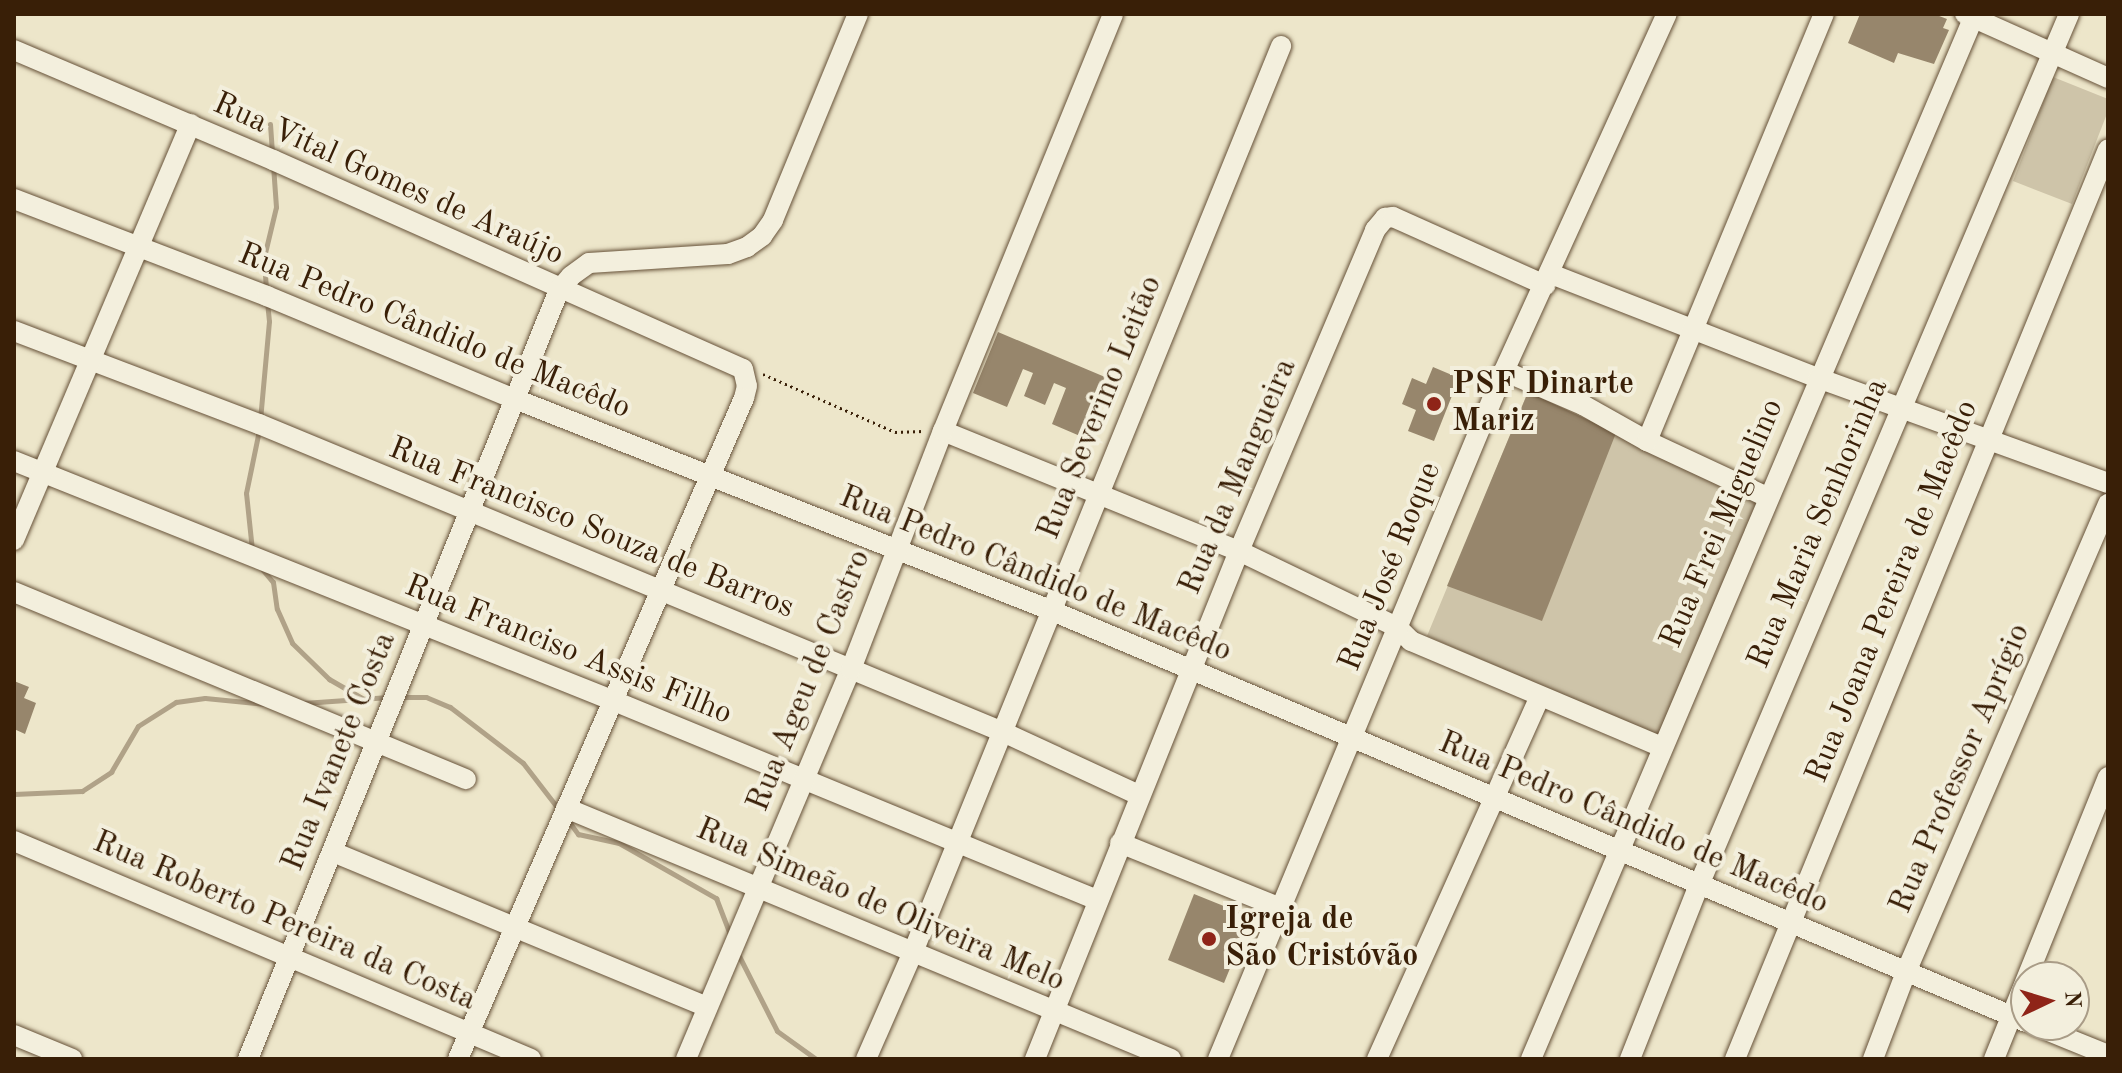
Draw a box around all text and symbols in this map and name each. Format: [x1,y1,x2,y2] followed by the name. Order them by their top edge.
[207,85,569,275] street label: Rua Vital Gomes de Araújo
[232,236,636,428] street label: Rua Pedro Cândido de Macêdo
[1031,271,1171,545] street label: Rua Severino Leitão
[1172,353,1306,601] street label: Rua da Mangueira
[1452,367,1634,442] place label: PSF Dinarte Mariz
[1741,373,1897,675] street label: Rua Maria Senhorinha
[1423,393,1445,415] marker: PSF Dinarte Mariz
[1653,394,1793,654] street label: Rua Frei Miguelino
[1799,395,1987,789] street label: Rua Joana Pereira de Macêdo
[383,430,799,628] street label: Rua Francisco Souza de Barros
[1332,457,1450,677] street label: Rua José Roque
[833,479,1237,671] street label: Rua Pedro Cândido de Macêdo
[740,544,880,818] street label: Rua Ageu de Castro
[399,568,737,734] street label: Rua Franciso Assis Filho
[1883,618,2039,920] street label: Rua Professor Aprígio
[275,627,405,877] street label: Rua Ivanete Costa
[1432,724,1834,924] street label: Rua Pedro Cândido de Macêdo
[690,811,1070,1001] street label: Rua Simeão de Oliveira Melo
[87,824,481,1020] street label: Rua Roberto Pereira da Costa
[1225,902,1418,977] place label: Igreja de São Cristóvão
[1200,930,1218,948] marker: Igreja de São Cristóvão
[2010,961,2090,1041] north arrow
[2060,990,2084,1009] text: N

